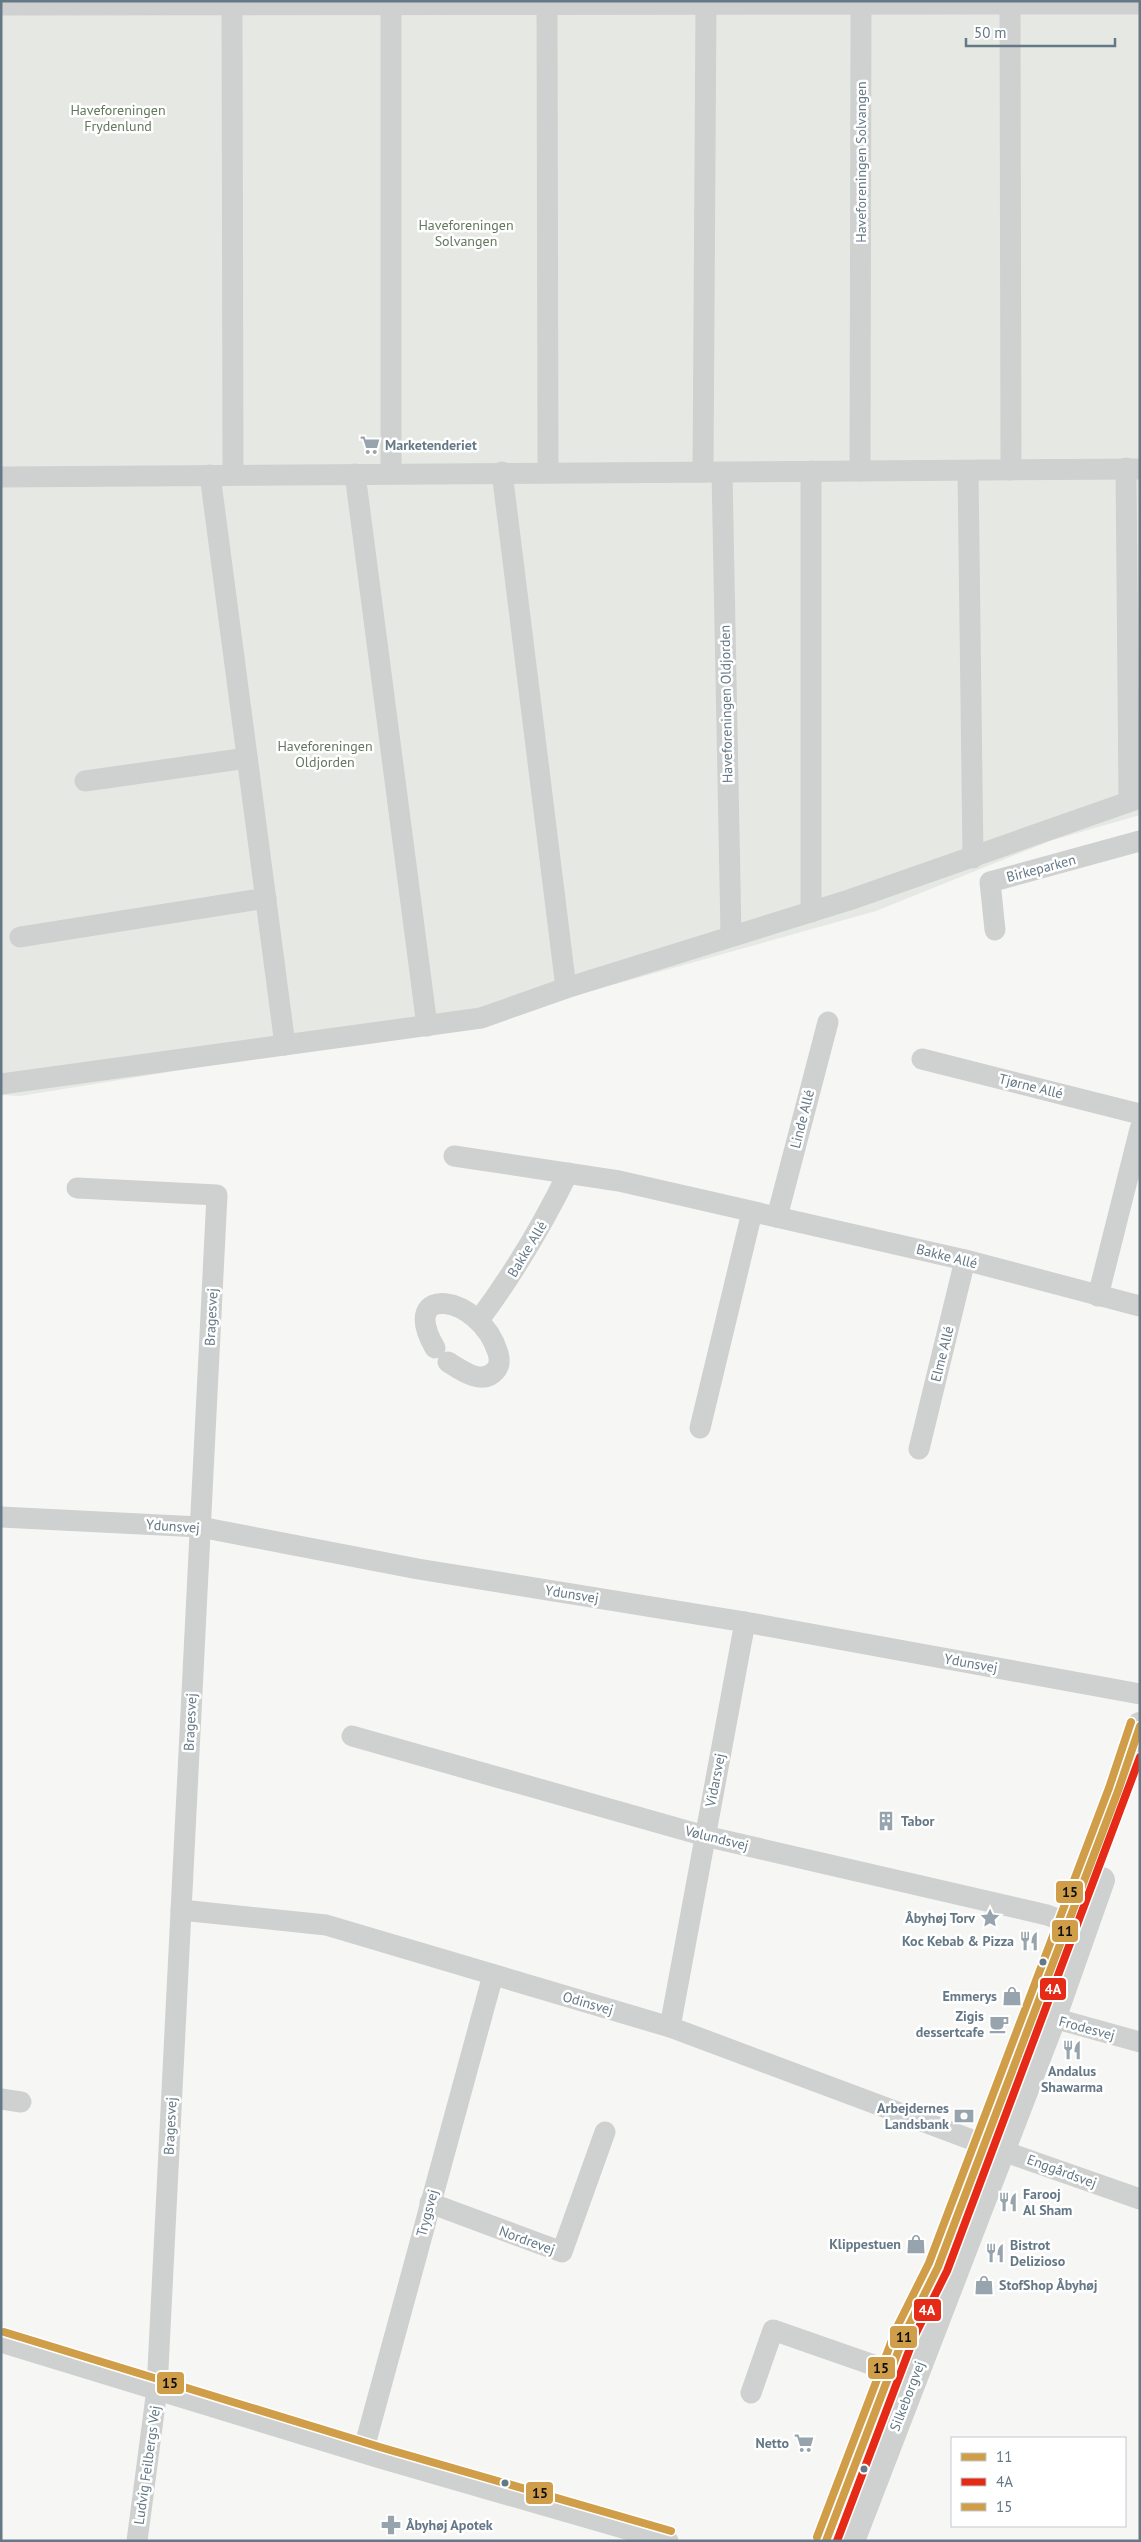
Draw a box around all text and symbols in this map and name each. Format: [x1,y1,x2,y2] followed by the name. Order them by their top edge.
[966,15,1115,47] scale bar
[974,23,1007,42] text: 50 m
[852,81,870,243] street label: Haveforeningen Solvangen
[70,101,166,135] park label: Haveforeningen Frydenlund
[418,216,514,250] park label: Haveforeningen Solvangen
[359,434,381,456] supermarket icon: Marketenderiet
[385,436,477,454] place label: Marketenderiet
[716,625,736,783] street label: Haveforeningen Oldjorden
[277,737,373,771] park label: Haveforeningen Oldjorden
[1004,850,1078,886] street label: Birkeparken
[997,1069,1065,1103] street label: Tjørne Allé
[786,1088,818,1150] street label: Linde Allé
[503,1218,551,1280] street label: Bakke Allé
[915,1240,979,1272] street label: Bakke Allé
[200,1288,222,1346] street label: Bragesvej
[926,1324,958,1384] street label: Elme Allé
[145,1515,201,1537] street label: Ydunsvej
[544,1581,600,1607] street label: Ydunsvej
[943,1649,999,1677] street label: Ydunsvej
[179,1693,201,1751] street label: Bragesvej
[701,1752,729,1809] street label: Vidarsvej
[875,1810,897,1832] building icon: Tabor
[901,1812,934,1830] place label: Tabor
[682,1821,751,1855] street label: Vølundsvej
[1055,1880,1084,1904] line badge: 15
[1062,1883,1078,1901] text: 15
[979,1907,1001,1929] place icon: Åbyhøj Torv
[905,1909,975,1927] place label: Åbyhøj Torv
[1051,1919,1079,1943] line badge: 11
[1057,1922,1073,1940] text: 11
[1018,1930,1040,1952] restaurant icon: Koc Kebab & Pizza
[902,1932,1014,1950] place label: Koc Kebab & Pizza
[1038,1957,1048,1967] unlabelled marker
[1039,1977,1067,2001] line badge: 4A
[1045,1980,1062,1998] text: 4A
[1001,1985,1023,2007] shop icon: Emmerys
[561,1987,615,2019] street label: Odinsvej
[943,1987,997,2005] place label: Emmerys
[916,2007,984,2041] place label: Zigis dessertcafe
[1057,2012,1117,2044] street label: Frodesvej
[988,2013,1010,2035] cafe icon: Zigis dessertcafe
[1061,2039,1083,2061] restaurant icon: Andalus Shawarma
[1041,2062,1103,2096] place label: Andalus Shawarma
[159,2097,181,2155] street label: Bragesvej
[877,2099,949,2133] place label: Arbejdernes Landsbank
[953,2105,975,2127] bank icon: Arbejdernes Landsbank
[1025,2150,1099,2192] street label: Enggårdsvej
[1023,2185,1072,2219] place label: Farooj Al Sham
[412,2187,442,2239] street label: Trygsvej
[997,2191,1019,2213] restaurant icon: Farooj Al Sham
[497,2222,557,2258] street label: Nordrevej
[905,2233,927,2255] shop icon: Klippestuen
[829,2235,901,2253] place label: Klippestuen
[1010,2236,1066,2270] place label: Bistrot Delizioso
[984,2242,1006,2264] restaurant icon: Bistrot Delizioso
[973,2274,995,2296] shop icon: StofShop Åbyhøj
[999,2276,1098,2294] place label: StofShop Åbyhøj
[913,2298,942,2322] line badge: 4A
[919,2301,936,2319] text: 4A
[889,2325,918,2349] line badge: 11
[896,2328,912,2346] text: 11
[867,2356,896,2380] line badge: 15
[885,2358,929,2434] street label: Silkeborgvej
[873,2359,889,2377] text: 15
[156,2371,185,2395] line badge: 15
[162,2374,178,2392] text: 15
[130,2404,164,2526] street label: Ludvig Feilbergs Vej
[793,2432,815,2454] supermarket icon: Netto
[756,2434,789,2452] place label: Netto
[951,2437,1126,2527] legend
[996,2447,1012,2466] text: 11
[859,2464,869,2474] unlabelled marker
[996,2472,1013,2491] text: 4A
[500,2478,510,2488] unlabelled marker
[525,2481,554,2505] line badge: 15
[532,2484,548,2502] text: 15
[996,2497,1012,2516] text: 15
[380,2514,402,2536] pharmacy icon: Åbyhøj Apotek
[406,2516,493,2534] place label: Åbyhøj Apotek

